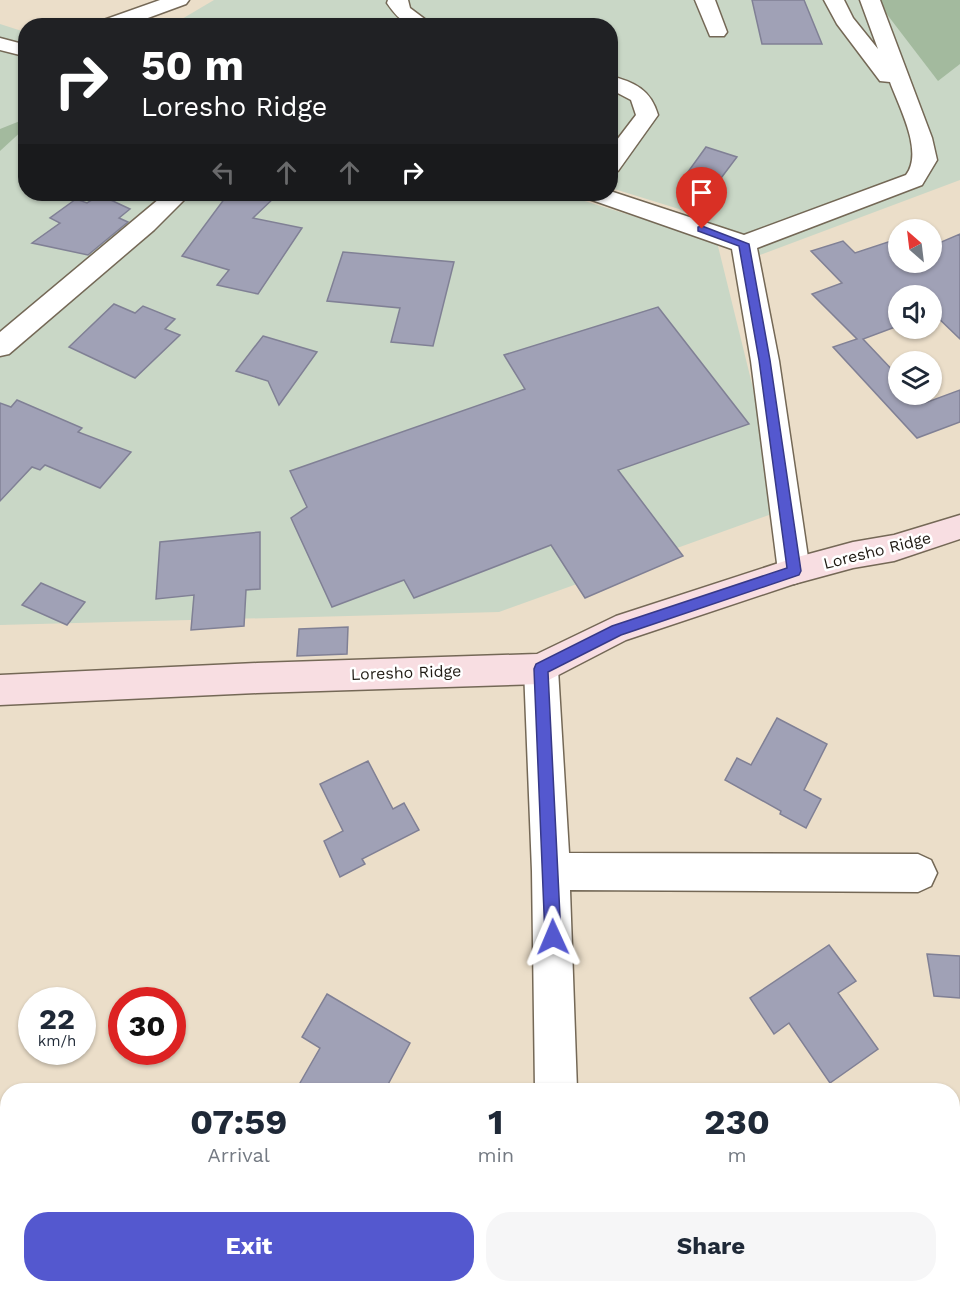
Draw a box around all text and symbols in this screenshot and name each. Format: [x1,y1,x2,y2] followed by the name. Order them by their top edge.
[141,41,244,90] text: 50 m
[42,42,120,120] icon: right
[141,91,327,123] text: Loresho Ridge
[207,156,240,189] icon: left
[270,156,303,189] icon: ahead
[333,156,366,189] icon: ahead
[396,156,429,189] icon: right
[676,167,727,229] pin
[685,176,718,209] icon: arrive
[888,219,942,273] north arrow
[888,219,942,405] map controls
[888,285,942,339] button: sound
[888,351,942,405] button: layers
[821,528,933,573] street label: Loresho Ridge
[351,661,462,684] street label: Loresho Ridge
[521,905,585,969] position arrow
[108,987,186,1065] speed limit sign: 30
[39,1001,75,1036] text: 22
[38,1032,76,1050] text: km/h
[190,1101,287,1143] text: 07:59
[488,1101,504,1143] text: 1
[704,1101,770,1143] text: 230
[207,1143,270,1167] text: Arrival
[477,1143,514,1167] text: min
[728,1143,747,1167] text: m
[24,1212,474,1281] button: Exit
[486,1212,936,1281] button: Share

